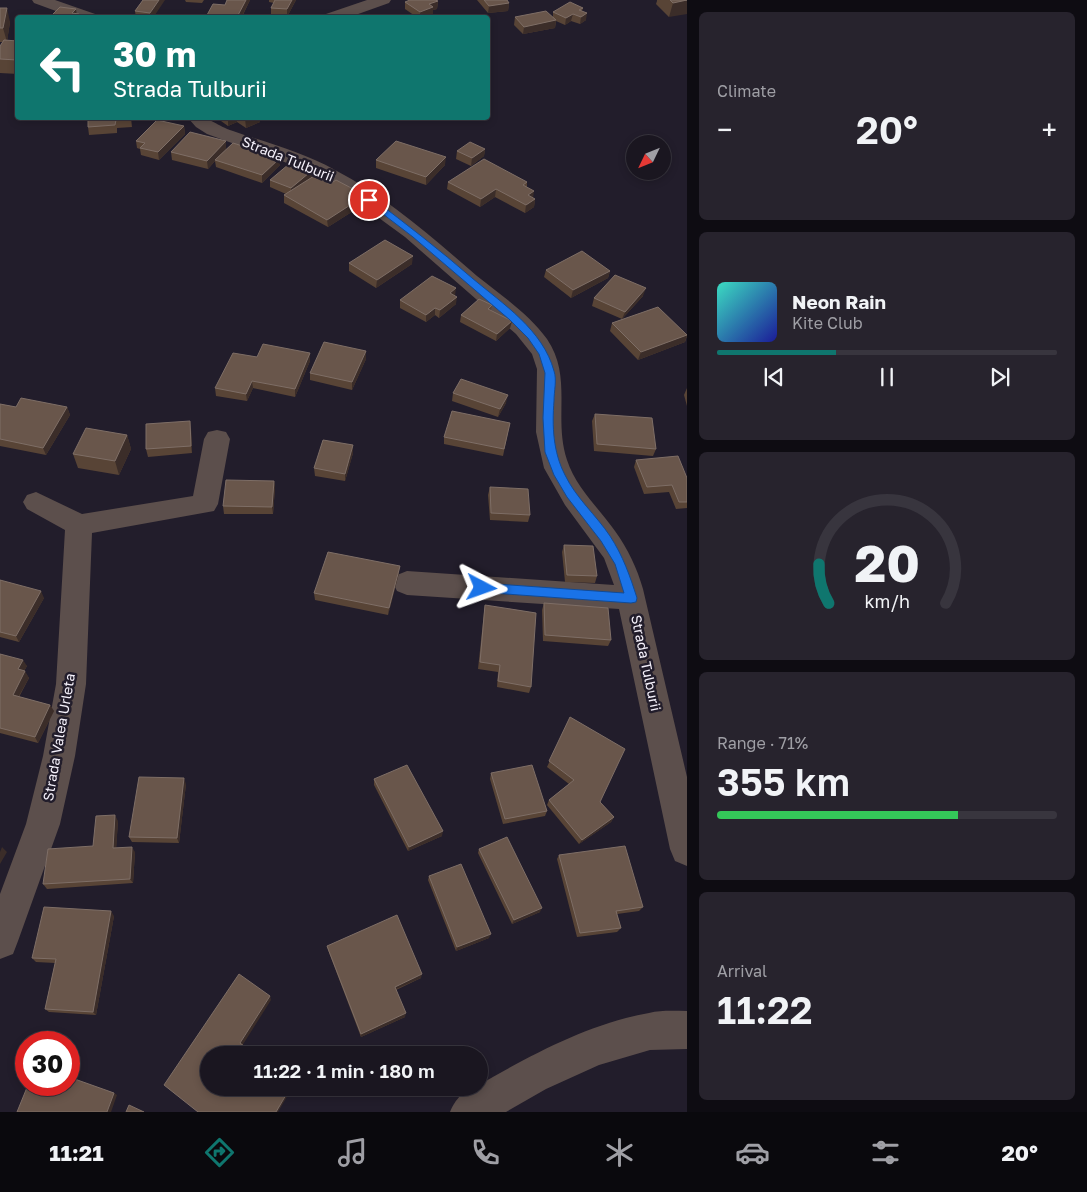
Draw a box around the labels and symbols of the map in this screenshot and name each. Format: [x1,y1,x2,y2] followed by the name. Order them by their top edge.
[240,132,337,185] street label: Strada Tulburii
[626,135,671,180] north arrow
[348,179,390,221] pin
[455,561,507,613] position arrow
[628,613,665,713] street label: Strada Tulburii
[39,672,78,802] street label: Strada Valea Urleta
[15,1031,80,1096] speed limit sign: 30

